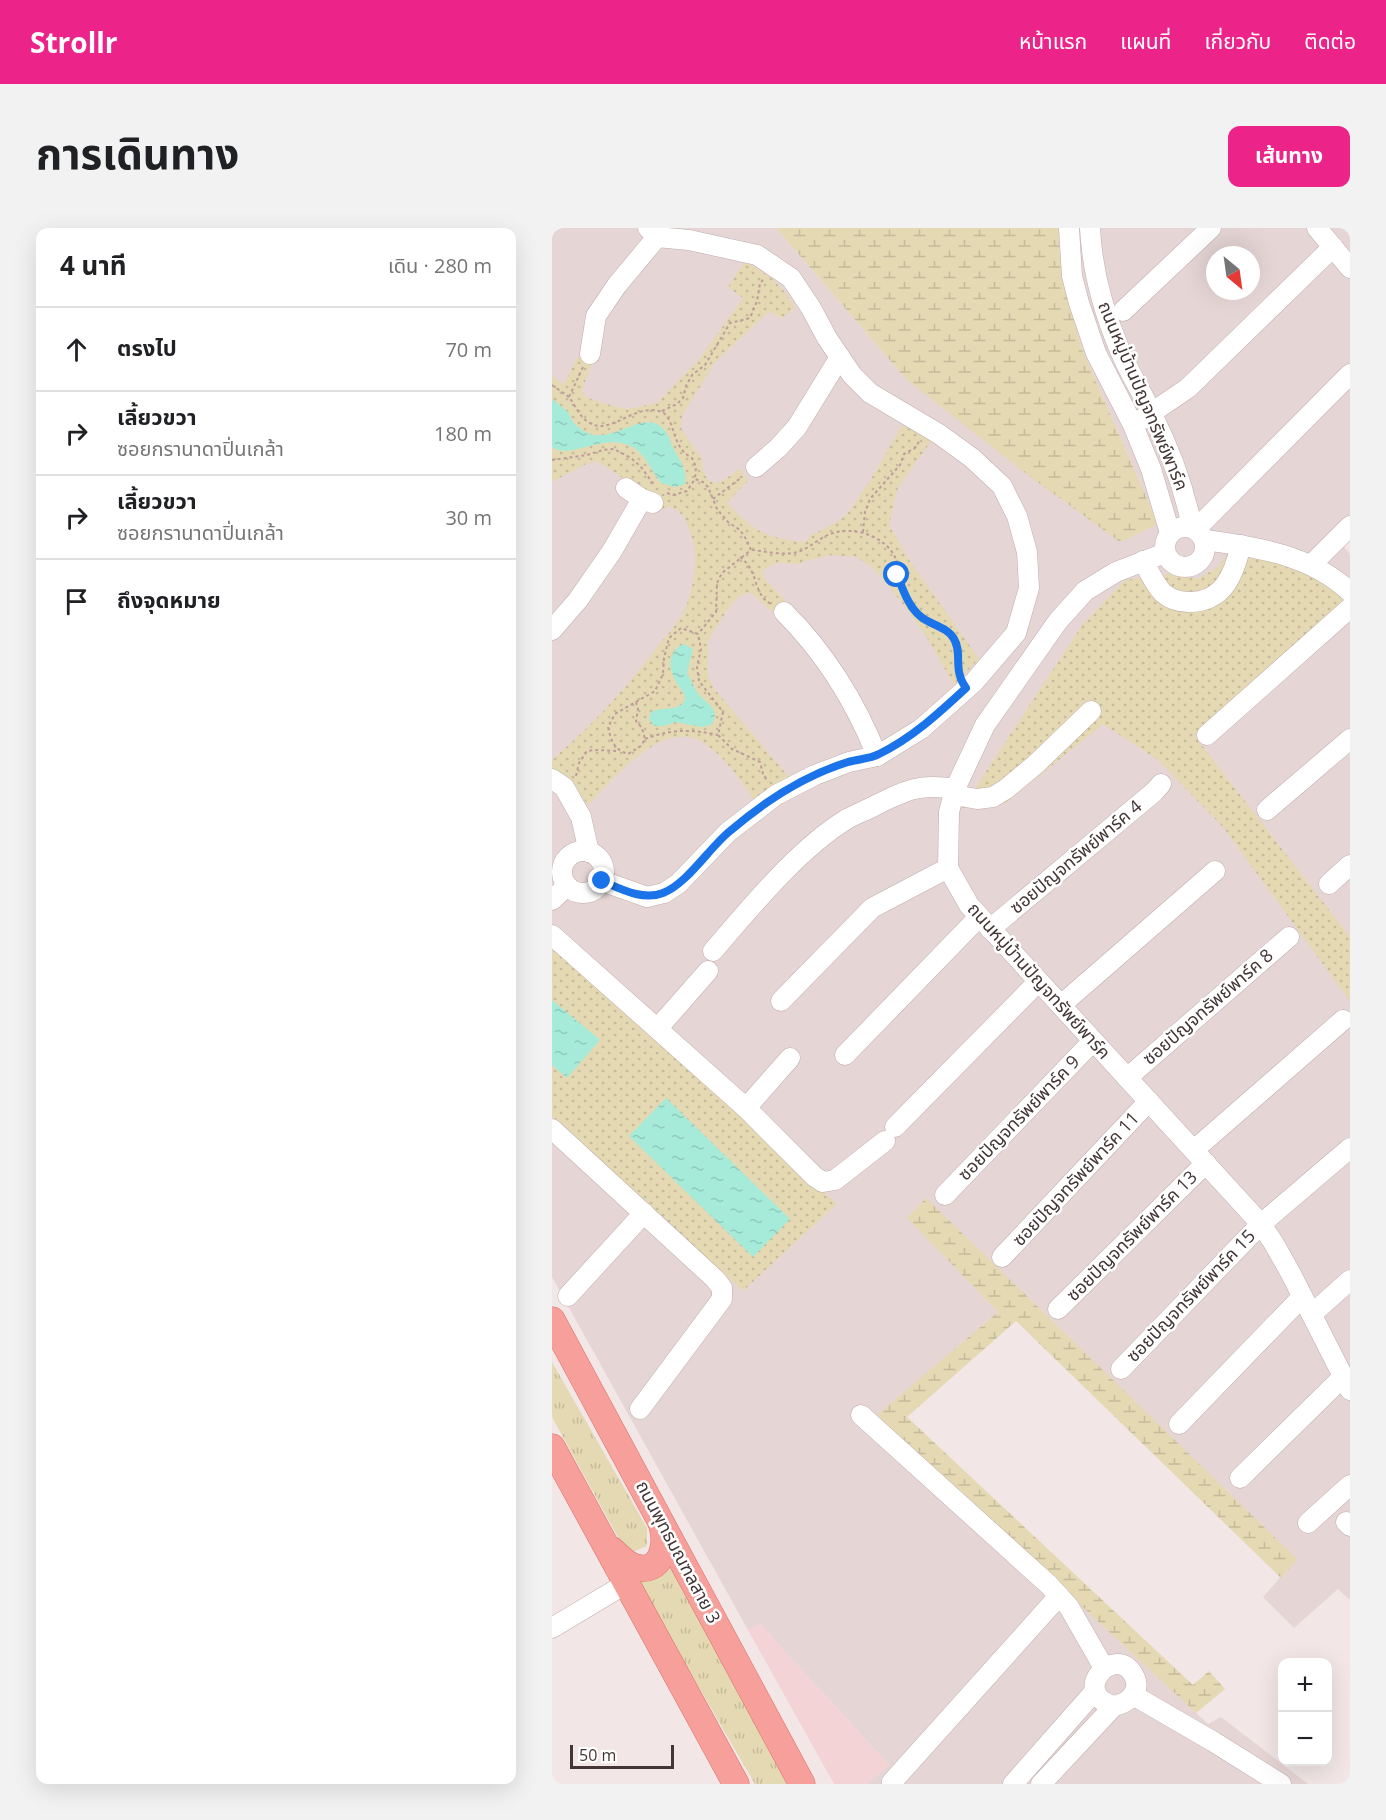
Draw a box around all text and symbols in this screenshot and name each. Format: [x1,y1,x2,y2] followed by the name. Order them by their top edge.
[30,23,117,61] text: Strollr
[1019,27,1087,55] text: หน้าแรก
[1120,27,1171,55] text: แผนที่
[1204,27,1271,55] text: เกี่ยวกับ
[1304,27,1356,55] text: ติดต่อ
[36,124,239,181] text: การเดินทาง
[1228,126,1350,187] button: เส้นทาง
[1206,246,1260,300] north arrow
[60,247,126,283] text: 4 นาที
[388,252,492,279] text: เดิน · 280 m
[1092,297,1195,494] street label: ถนนหมู่บ้านปัญจทรัพย์พาร์ค
[117,332,177,362] text: ตรงไป
[60,333,93,366] icon: ahead
[445,336,492,363] text: 70 m
[117,401,197,431] text: เลี้ยวขวา
[60,417,93,450] icon: right
[434,420,492,447] text: 180 m
[117,435,284,462] text: ซอยกรานาดาปิ่นเกล้า
[117,485,197,515] text: เลี้ยวขวา
[60,501,93,534] icon: right
[445,504,492,531] text: 30 m
[117,519,284,546] text: ซอยกรานาดาปิ่นเกล้า
[883,561,909,587] route start
[117,584,221,614] text: ถึงจุดหมาย
[60,585,93,618] icon: arrive
[1004,794,1146,919] street label: ซอยปัญจทรัพย์พาร์ค 4
[588,867,614,893] route end
[962,897,1117,1065] street label: ถนนหมู่บ้านปัญจทรัพย์พาร์ค
[1137,943,1278,1070] street label: ซอยปัญจทรัพย์พาร์ค 8
[952,1049,1084,1185] street label: ซอยปัญจทรัพย์พาร์ค 9
[1007,1106,1144,1251] street label: ซอยปัญจทรัพย์พาร์ค 11
[1061,1165,1202,1306] street label: ซอยปัญจทรัพย์พาร์ค 13
[1121,1224,1260,1367] street label: ซอยปัญจทรัพย์พาร์ค 15
[631,1476,727,1627] street label: ถนนพุทธมณฑลสาย 3
[1278,1658,1332,1766] map controls
[1278,1658,1332,1712] button: +
[1278,1712,1332,1766] button: −
[570,1742,674,1770] scale bar
[579,1744,616,1766] text: 50 m

